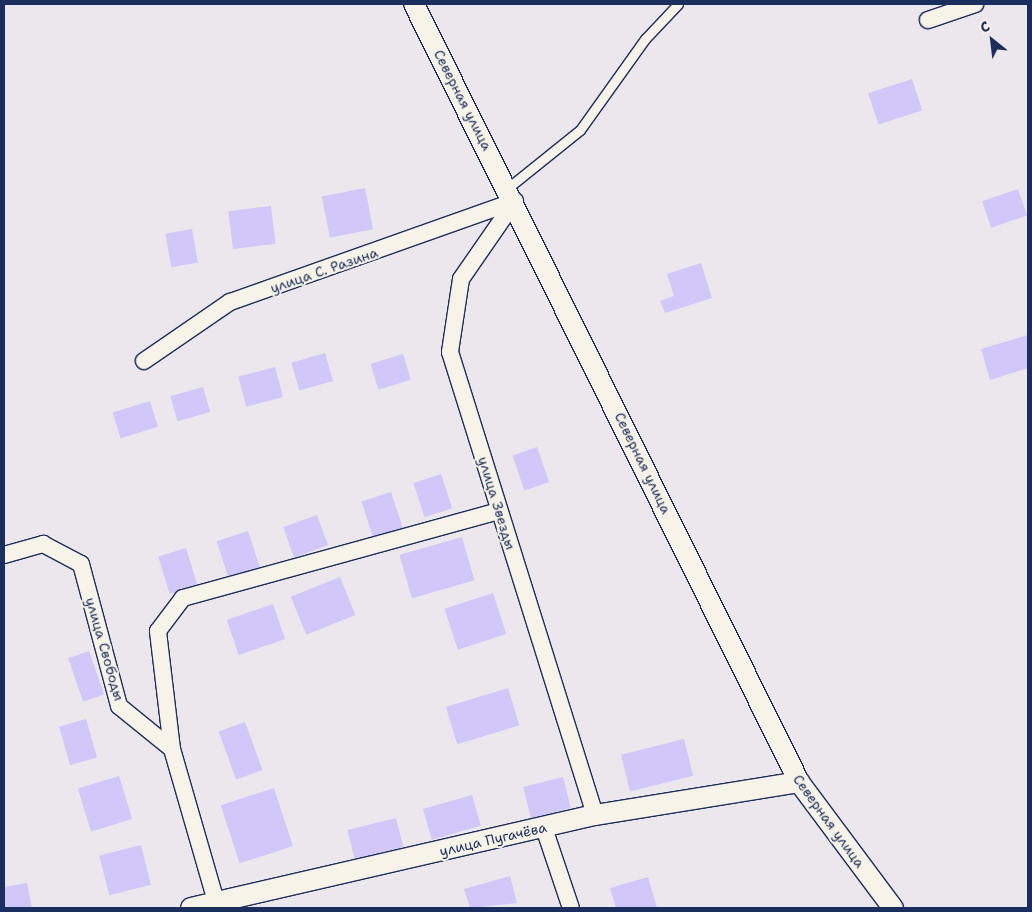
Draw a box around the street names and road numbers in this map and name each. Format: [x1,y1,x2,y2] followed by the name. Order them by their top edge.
[430,47,496,153] street label: Северная улица
[268,244,380,296] street label: улица С. Разина
[611,409,675,517] street label: Северная улица
[475,454,519,552] street label: улица Звезды
[82,595,128,703] street label: улица Свободы
[790,771,868,871] street label: Северная улица
[438,819,548,859] street label: улица Пугачёва

